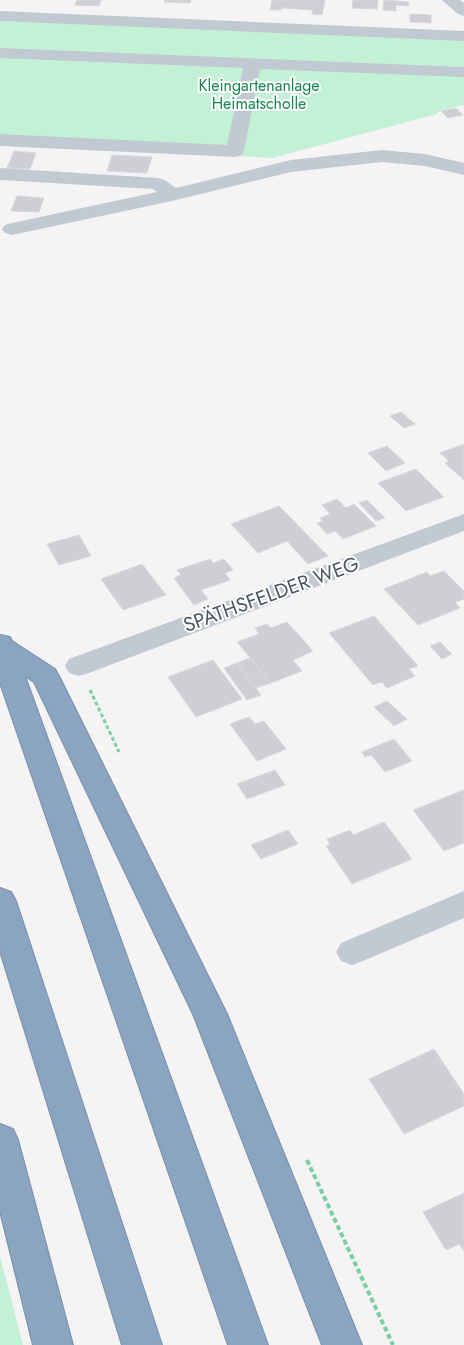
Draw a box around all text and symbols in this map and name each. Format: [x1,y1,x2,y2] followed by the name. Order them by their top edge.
[198,74,320,115] park label: Kleingartenanlage Heimatscholle
[179,549,363,640] street label: SPÄTHSFELDER WEG

